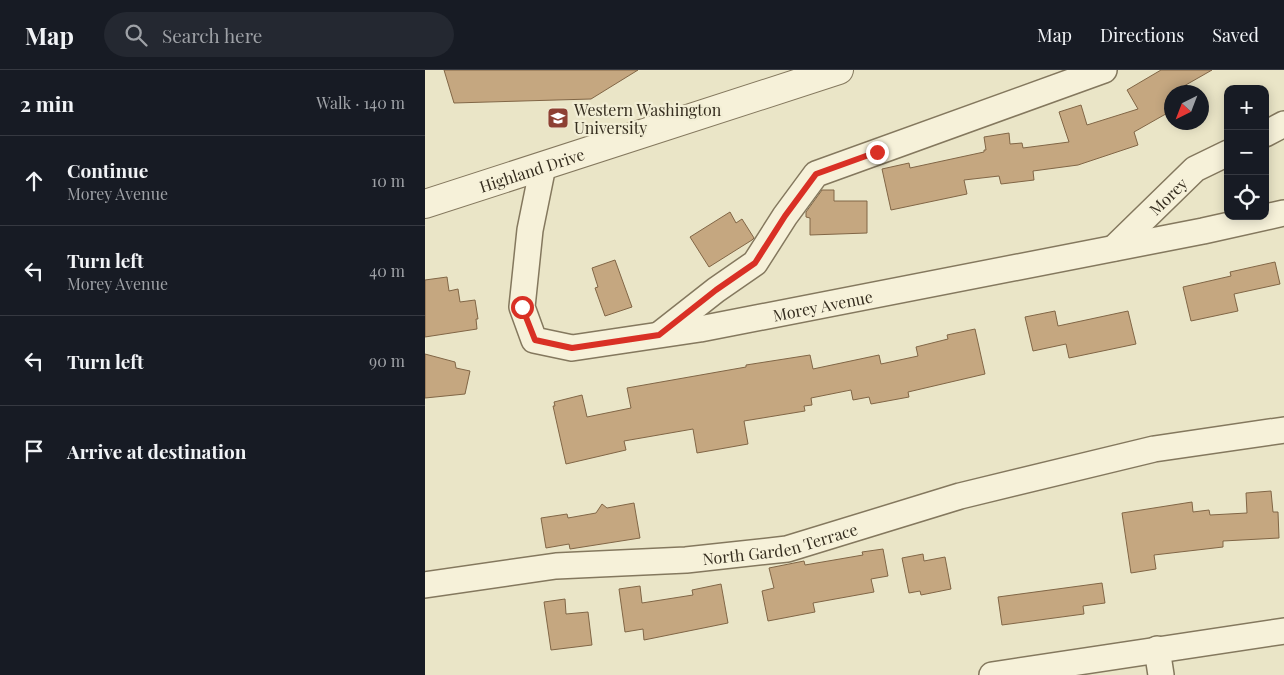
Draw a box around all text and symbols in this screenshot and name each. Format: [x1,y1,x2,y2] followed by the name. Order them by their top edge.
[104,12,454,57] search box
[25,19,74,51] text: Map
[122,21,150,49] icon: search
[162,22,262,48] text: Search here
[1037,23,1072,47] text: Map
[1100,23,1184,47] text: Directions
[1212,23,1259,47] text: Saved
[1164,85,1209,130] north arrow
[1224,85,1269,220] map controls
[1224,85,1269,130] button: +
[20,89,74,117] text: 2 min
[316,92,405,113] text: Walk · 140 m
[573,99,722,138] place label: Western Washington University
[546,106,570,130] school or university icon: Western Washington University
[1224,130,1269,175] button: −
[866,141,889,164] route end
[476,143,587,196] street label: Highland Drive
[67,157,148,183] text: Continue
[20,167,48,195] icon: ahead
[371,170,405,191] text: 10 m
[1144,172,1191,219] street label: Morey
[1224,175,1269,220] button: locate
[67,183,168,204] text: Morey Avenue
[67,247,144,273] text: Turn left
[20,257,48,285] icon: left
[369,260,405,281] text: 40 m
[67,273,168,294] text: Morey Avenue
[771,285,874,325] street label: Morey Avenue
[511,296,534,319] route start
[20,347,48,375] icon: left
[67,348,144,374] text: Turn left
[369,350,405,371] text: 90 m
[20,437,48,465] icon: arrive
[67,438,247,464] text: Arrive at destination
[701,518,860,569] street label: North Garden Terrace

